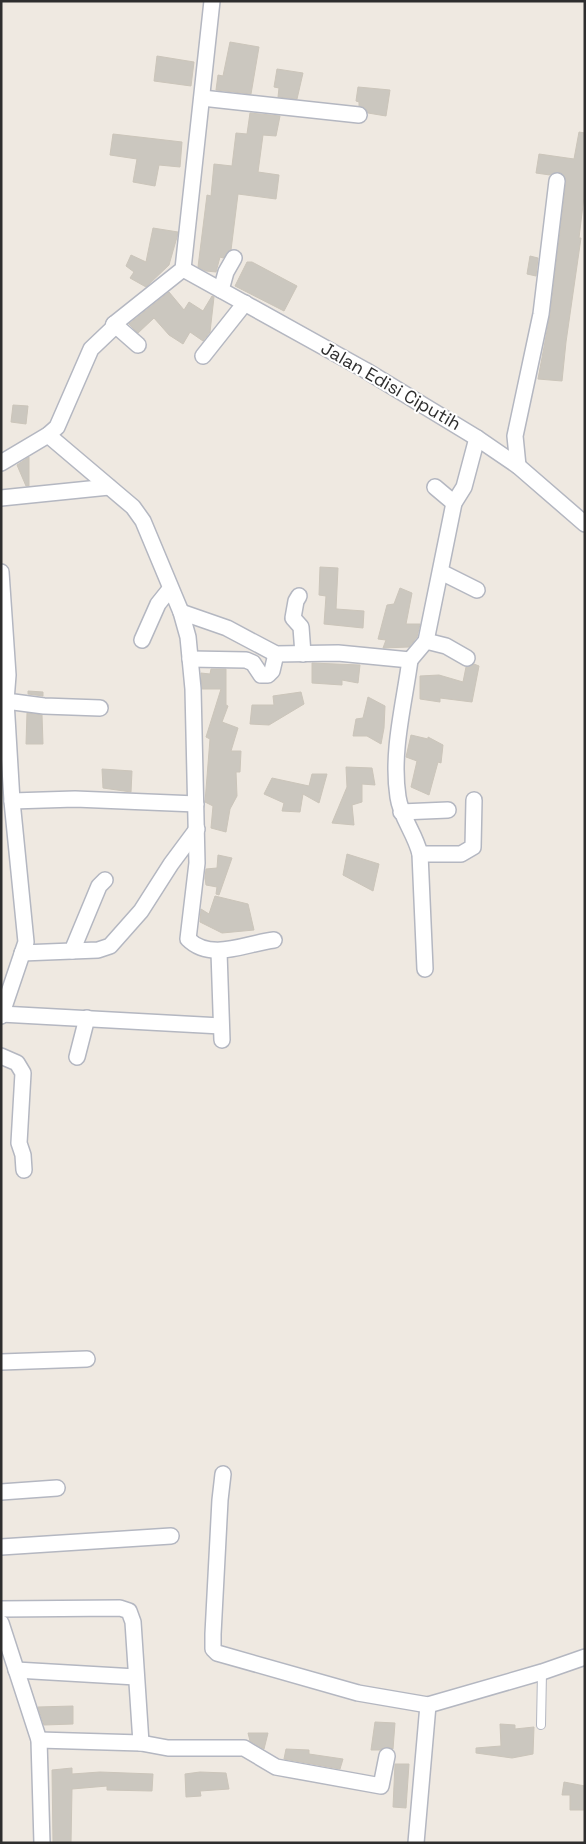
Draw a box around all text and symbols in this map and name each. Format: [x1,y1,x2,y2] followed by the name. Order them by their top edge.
[317,336,465,435] street label: Jalan Edisi Ciputih

